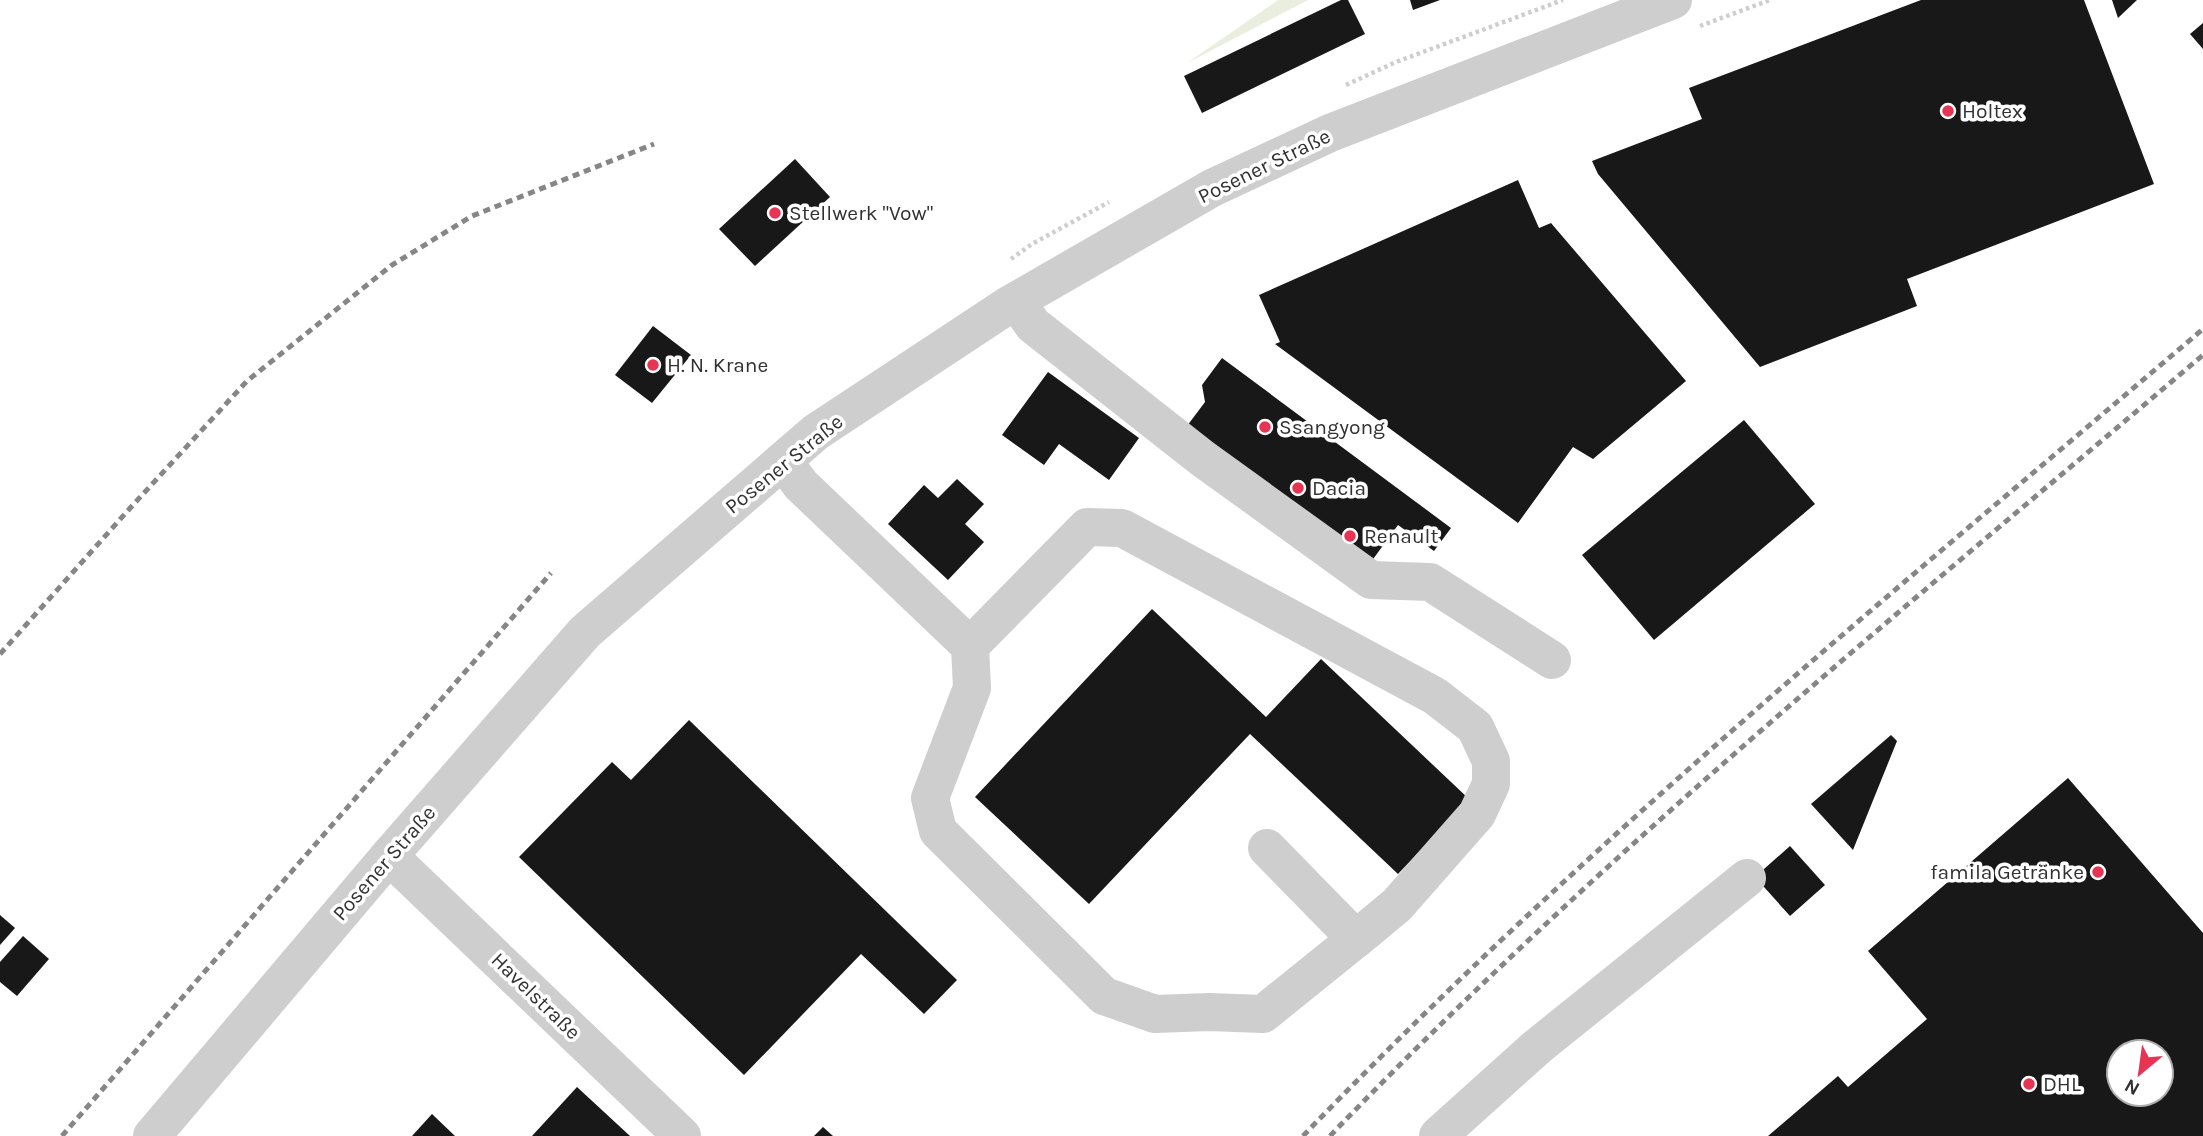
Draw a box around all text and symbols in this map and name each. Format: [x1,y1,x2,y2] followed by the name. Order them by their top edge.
[1962,99,2023,123] place label: Holtex
[1940,103,1956,119] marker: Holtex
[1194,124,1334,208] street label: Posener Straße
[789,201,933,225] place label: Stellwerk "Vow"
[767,205,783,221] marker: Stellwerk "Vow"
[667,353,768,377] place label: H. N. Krane
[645,357,661,373] marker: H. N. Krane
[720,409,848,519] street label: Posener Straße
[1279,415,1385,439] place label: Ssangyong
[1257,419,1273,435] marker: Ssangyong
[1312,476,1366,500] place label: Dacia
[1290,480,1306,496] marker: Dacia
[1364,524,1438,548] place label: Renault
[1342,528,1358,544] marker: Renault
[328,801,440,925] street label: Posener Straße
[1930,860,2084,884] place label: famila Getränke
[2090,864,2106,880] marker: famila Getränke
[486,948,586,1044] street label: Havelstraße
[2105,1038,2175,1108] north arrow
[2043,1072,2081,1096] place label: DHL
[2121,1074,2144,1100] text: N
[2021,1076,2037,1092] marker: DHL

